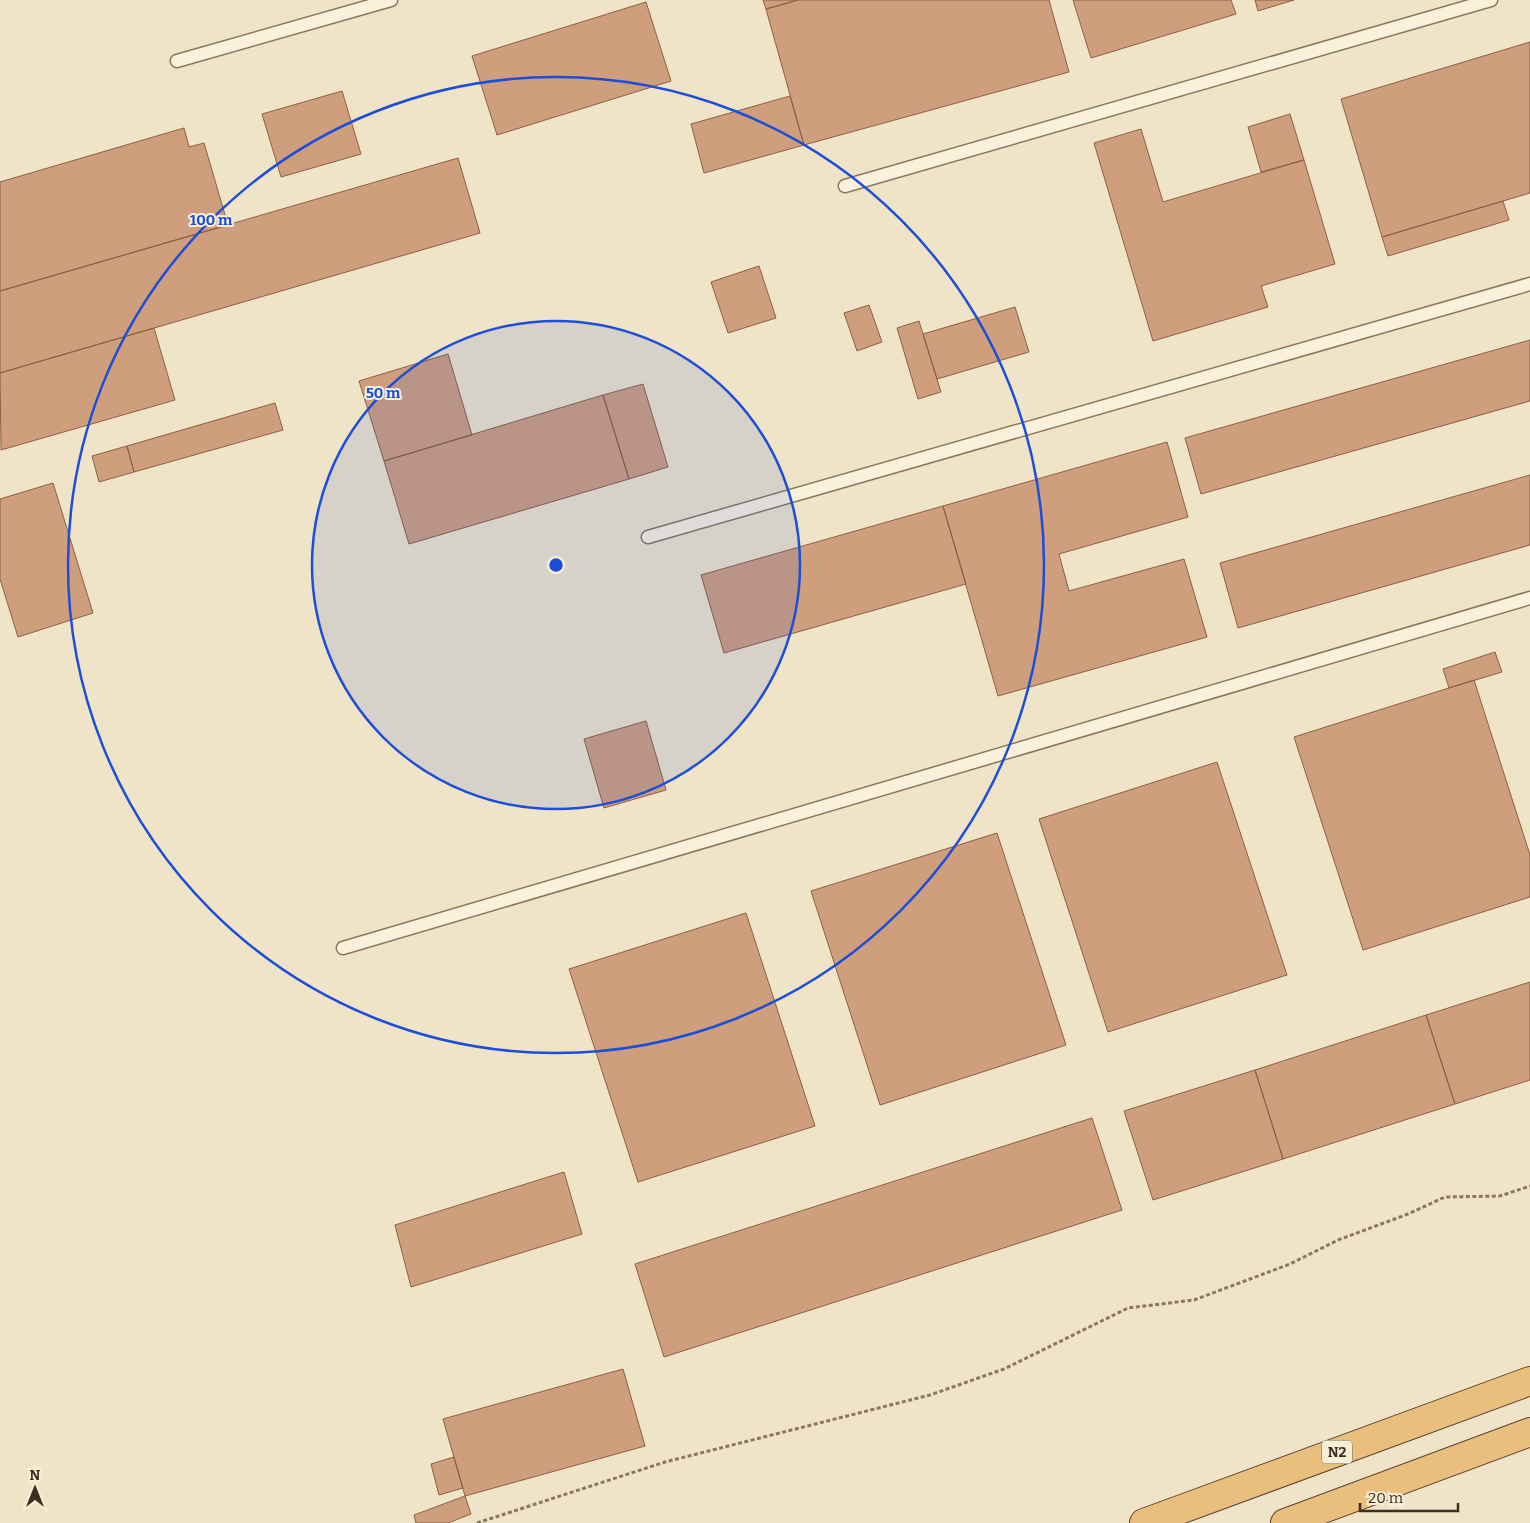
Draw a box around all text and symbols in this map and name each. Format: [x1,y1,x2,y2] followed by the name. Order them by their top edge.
[190,211,233,229] text: 100 m
[366,384,401,402] text: 50 m
[547,556,565,574] centre of rings
[1322,1440,1352,1464] road number: N2
[10,1463,60,1513] north arrow
[30,1467,41,1484] text: N
[1360,1480,1458,1512] scale bar
[1368,1489,1404,1507] text: 20 m

